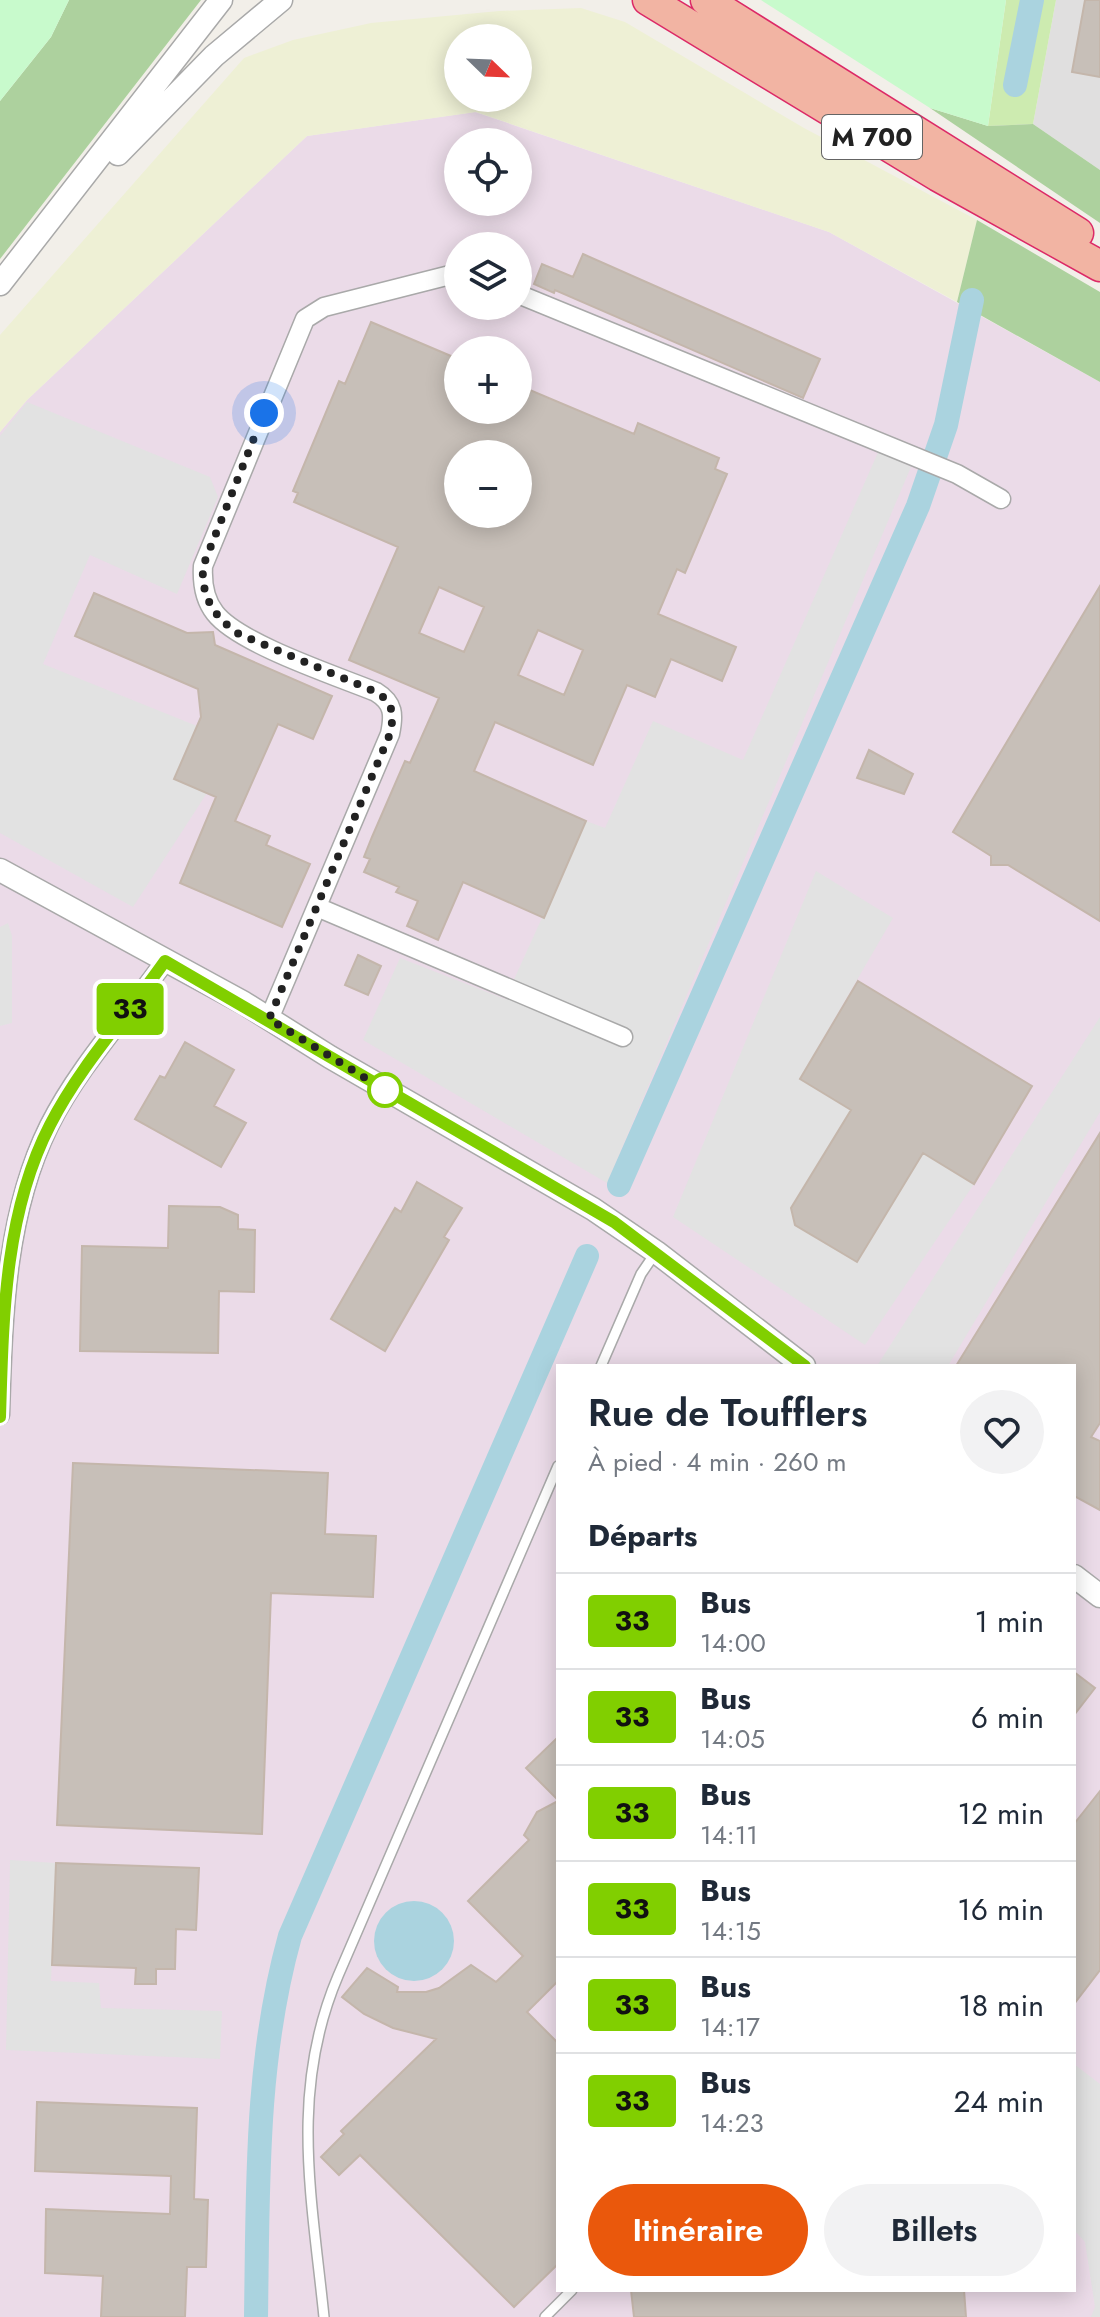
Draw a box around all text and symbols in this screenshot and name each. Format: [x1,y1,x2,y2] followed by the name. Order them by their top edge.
[444,24,532,112] north arrow
[444,24,532,528] map controls
[822,115,922,159] road number: M 700
[444,128,532,216] button: locate
[444,232,532,320] button: layers
[444,336,532,424] button: +
[244,393,284,433] your location
[444,440,532,528] button: −
[94,983,166,1035] line badge: 33
[113,988,147,1029] text: 33
[368,1073,402,1107] unlabelled marker
[588,1385,867,1440] text: Rue de Toufflers
[960,1390,1044,1474] button: heart
[588,1443,847,1481] text: À pied · 4 min · 260 m
[588,1514,697,1557] text: Départs
[700,1581,751,1624] text: Bus
[615,1600,649,1641] text: 33
[975,1600,1044,1643] text: 1 min
[700,1624,766,1662] text: 14:00
[700,1677,751,1720] text: Bus
[615,1696,649,1737] text: 33
[971,1696,1044,1739] text: 6 min
[700,1720,765,1758] text: 14:05
[700,1773,751,1816] text: Bus
[615,1792,649,1833] text: 33
[957,1792,1044,1835] text: 12 min
[700,1816,758,1854] text: 14:11
[700,1869,751,1912] text: Bus
[615,1888,649,1929] text: 33
[957,1888,1044,1931] text: 16 min
[700,1912,761,1950] text: 14:15
[700,1965,751,2008] text: Bus
[615,1984,649,2025] text: 33
[958,1984,1044,2027] text: 18 min
[700,2008,760,2046] text: 14:17
[700,2061,751,2104] text: Bus
[615,2080,649,2121] text: 33
[953,2080,1044,2123] text: 24 min
[700,2104,764,2142] text: 14:23
[588,2184,808,2276] button: Itinéraire
[824,2184,1044,2276] button: Billets

